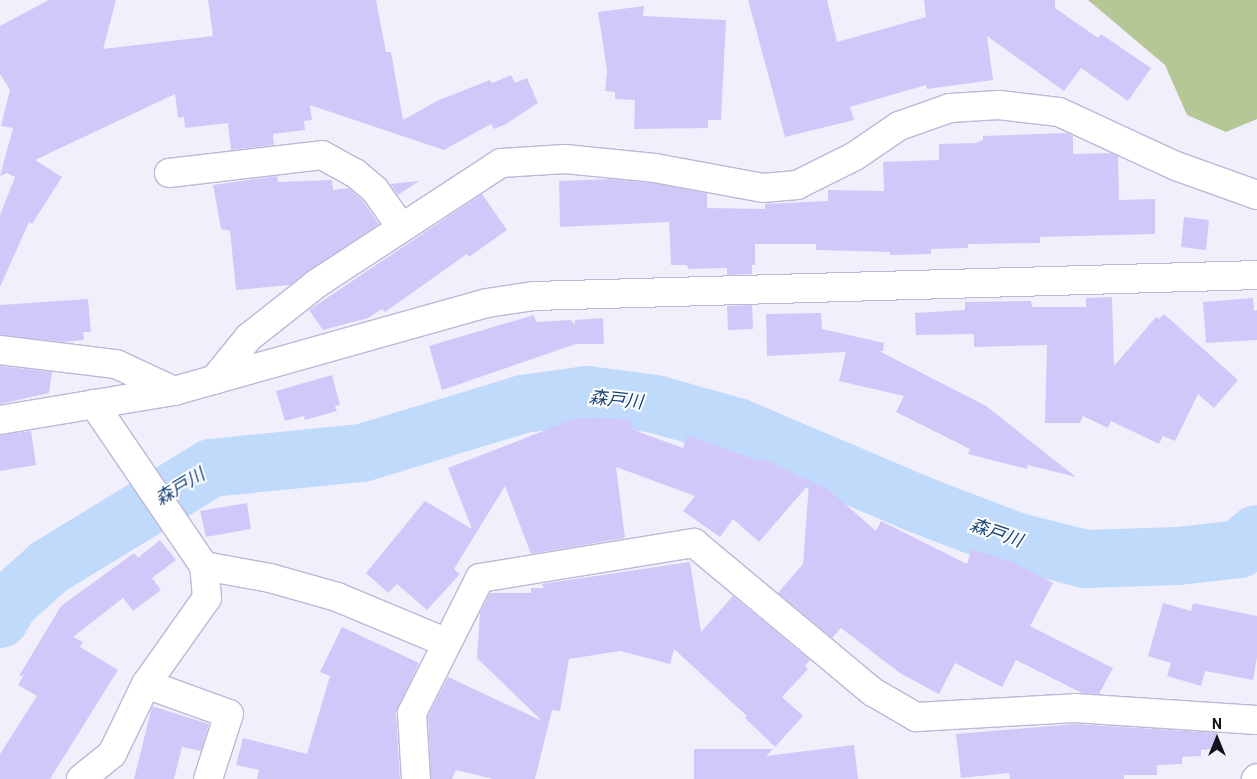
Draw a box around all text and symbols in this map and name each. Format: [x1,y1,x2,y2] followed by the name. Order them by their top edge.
[588,386,644,414] water label: 森戸川
[151,464,209,510] water label: 森戸川
[967,514,1025,552] water label: 森戸川
[1192,714,1242,764] north arrow
[1212,716,1222,732] text: N

